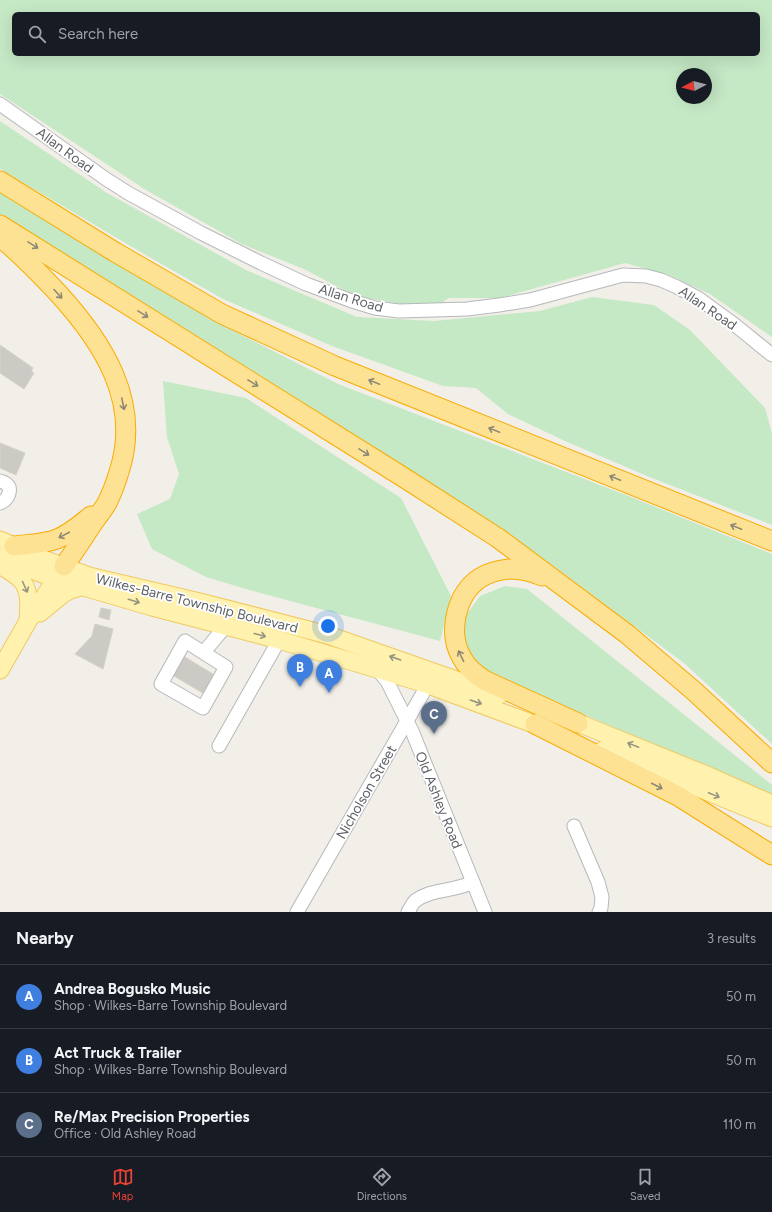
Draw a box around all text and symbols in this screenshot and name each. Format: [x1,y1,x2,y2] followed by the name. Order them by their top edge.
[12,12,760,56] search box
[26,23,48,45] icon: search
[58,25,138,43] text: Search here
[676,68,712,104] north arrow
[33,124,97,177] street label: Allan Road
[27,242,39,250] one-way arrow
[317,281,385,316] street label: Allan Road
[675,283,740,334] street label: Allan Road
[53,288,62,298] one-way arrow
[137,311,149,319] one-way arrow
[368,377,380,385] one-way arrow
[248,379,259,388] one-way arrow
[119,397,127,410] one-way arrow
[489,426,501,433] one-way arrow
[358,449,370,457] one-way arrow
[610,474,622,482] one-way arrow
[730,522,742,530] one-way arrow
[58,532,70,540] one-way arrow
[94,570,300,637] street label: Wilkes-Barre Township Boulevard
[21,581,29,593] one-way arrow
[127,598,140,605] one-way arrow
[318,616,338,636] your location
[253,631,266,639] one-way arrow
[457,650,464,662] one-way arrow
[287,654,313,687] pin: B
[389,654,402,661] one-way arrow
[316,660,342,693] pin: A
[469,699,482,706] one-way arrow
[421,701,447,734] pin: C
[627,741,639,748] one-way arrow
[333,742,400,842] street label: Nicholson Street
[411,749,466,851] street label: Old Ashley Road
[651,782,663,790] one-way arrow
[708,791,720,799] one-way arrow
[16,928,74,948] text: Nearby
[707,931,756,946] text: 3 results
[54,980,211,998] text: Andrea Bogusko Music
[24,989,34,1004] text: A
[726,989,756,1004] text: 50 m
[54,998,287,1013] text: Shop · Wilkes-Barre Township Boulevard
[54,1044,181,1062] text: Act Truck & Trailer
[25,1053,33,1068] text: B
[726,1053,756,1068] text: 50 m
[54,1062,287,1077] text: Shop · Wilkes-Barre Township Boulevard
[54,1108,249,1126] text: Re/Max Precision Properties
[24,1117,34,1132] text: C
[723,1117,756,1132] text: 110 m
[54,1126,196,1141] text: Office · Old Ashley Road
[112,1166,134,1203] tab: Map
[357,1166,407,1203] tab: Directions
[630,1166,660,1203] tab: Saved

